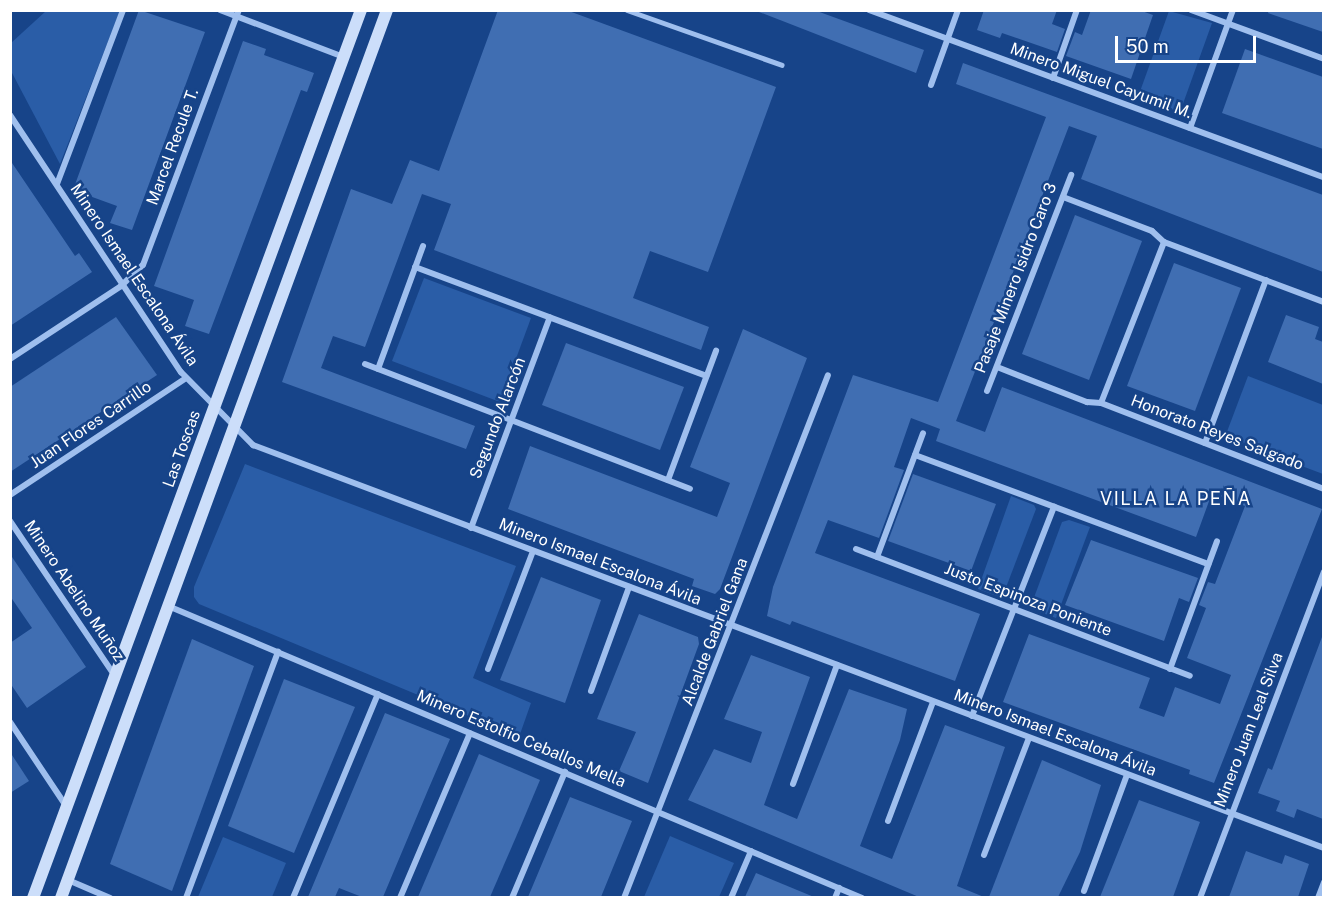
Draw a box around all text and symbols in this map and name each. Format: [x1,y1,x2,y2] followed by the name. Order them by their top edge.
[1118,24,1259,62] scale bar
[1126,36,1169,57] text: 50 m
[1007,39,1195,123] street label: Minero Miguel Cayumil M.
[143,86,203,208] street label: Marcel Recule T.
[66,180,202,370] street label: Minero Ismael Escalona Ávila
[971,180,1061,376] street label: Pasaje Minero Isidro Caro 3
[466,355,530,481] street label: Segundo Alarcón
[27,377,155,473] street label: Juan Flores Carrillo
[1128,391,1306,475] street label: Honorato Reyes Salgado
[159,408,205,490] street label: Las Toscas
[1100,488,1252,510] district label: VILLA LA PEÑA
[496,514,704,610] street label: Minero Ismael Escalona Ávila
[20,517,128,665] street label: Minero Abelino Muñoz
[678,555,752,709] street label: Alcalde Gabriel Gana
[942,559,1114,641] street label: Justo Espinoza Poniente
[1211,650,1287,810] street label: Minero Juan Leal Silva
[951,685,1159,781] street label: Minero Ismael Escalona Ávila
[413,686,629,792] street label: Minero Estolfio Ceballos Mella

